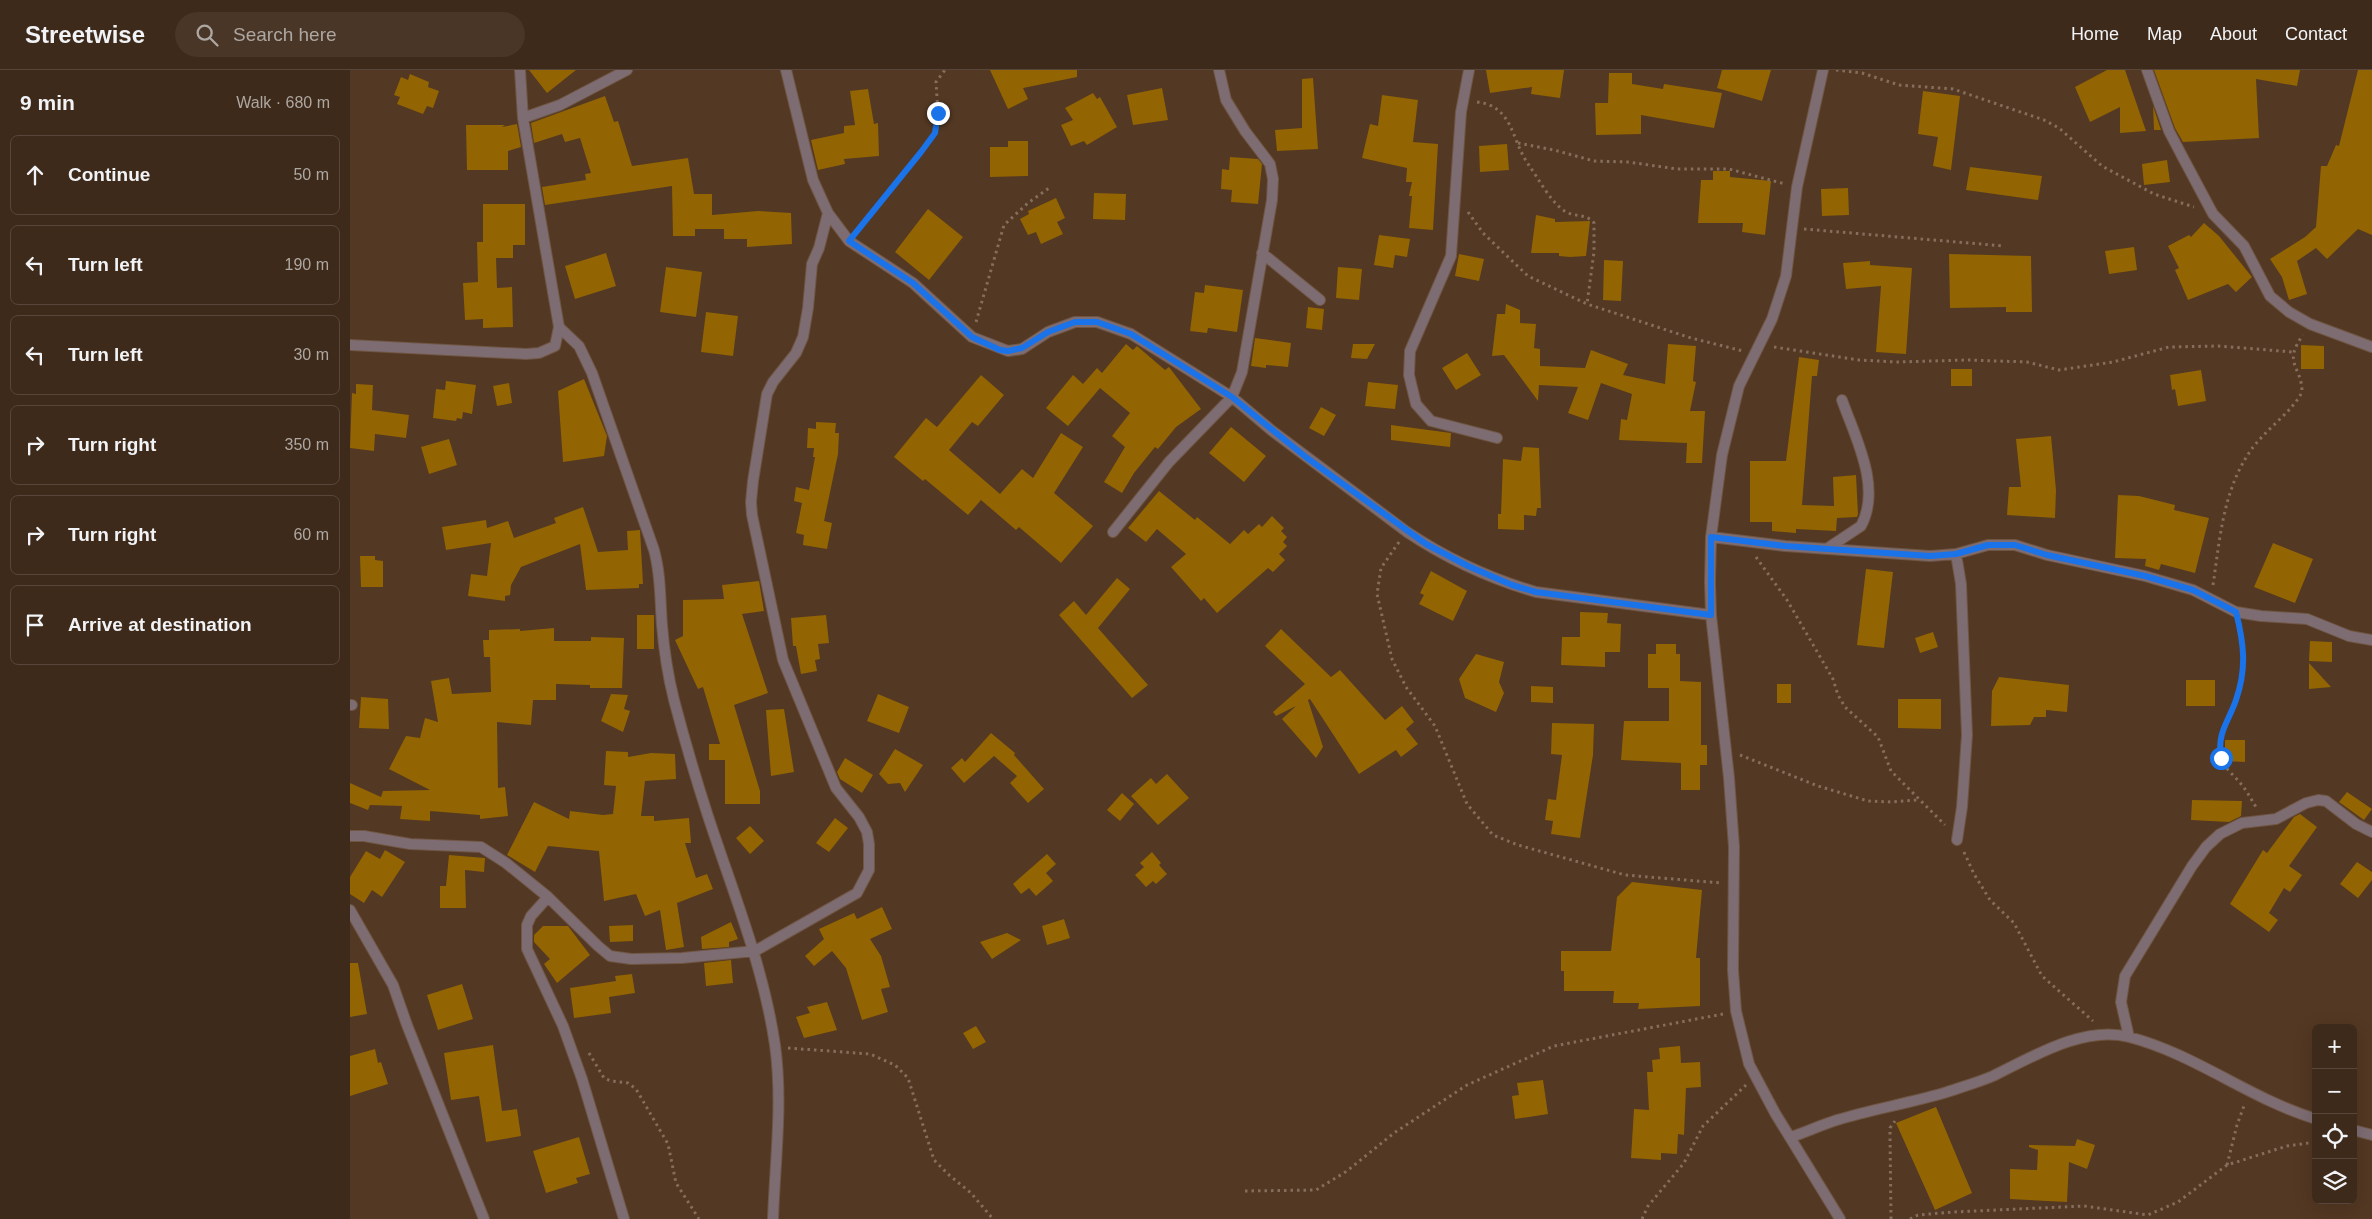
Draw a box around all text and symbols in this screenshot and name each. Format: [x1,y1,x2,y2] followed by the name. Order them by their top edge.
[175,12,525,57] search box
[25,21,145,48] text: Streetwise
[193,21,221,49] icon: search
[233,24,337,45] text: Search here
[2071,24,2119,44] text: Home
[2147,24,2182,44] text: Map
[2210,24,2257,44] text: About
[2285,24,2347,44] text: Contact
[20,91,75,114] text: 9 min
[236,94,330,111] text: Walk · 680 m
[927,102,950,125] route end
[21,161,49,189] icon: ahead
[68,164,150,185] text: Continue
[293,166,329,183] text: 50 m
[21,251,49,279] icon: left
[68,254,143,275] text: Turn left
[285,256,329,273] text: 190 m
[21,341,49,369] icon: left
[68,344,143,365] text: Turn left
[293,346,329,363] text: 30 m
[21,431,49,459] icon: right
[68,434,156,455] text: Turn right
[285,436,329,453] text: 350 m
[21,521,49,549] icon: right
[68,524,156,545] text: Turn right
[293,526,329,543] text: 60 m
[21,611,49,639] icon: arrive
[68,614,252,635] text: Arrive at destination
[2210,747,2233,770] route start
[2312,1024,2357,1204] map controls
[2312,1024,2357,1069] button: +
[2312,1069,2357,1114] button: −
[2312,1114,2357,1159] button: locate
[2312,1159,2357,1204] button: layers

